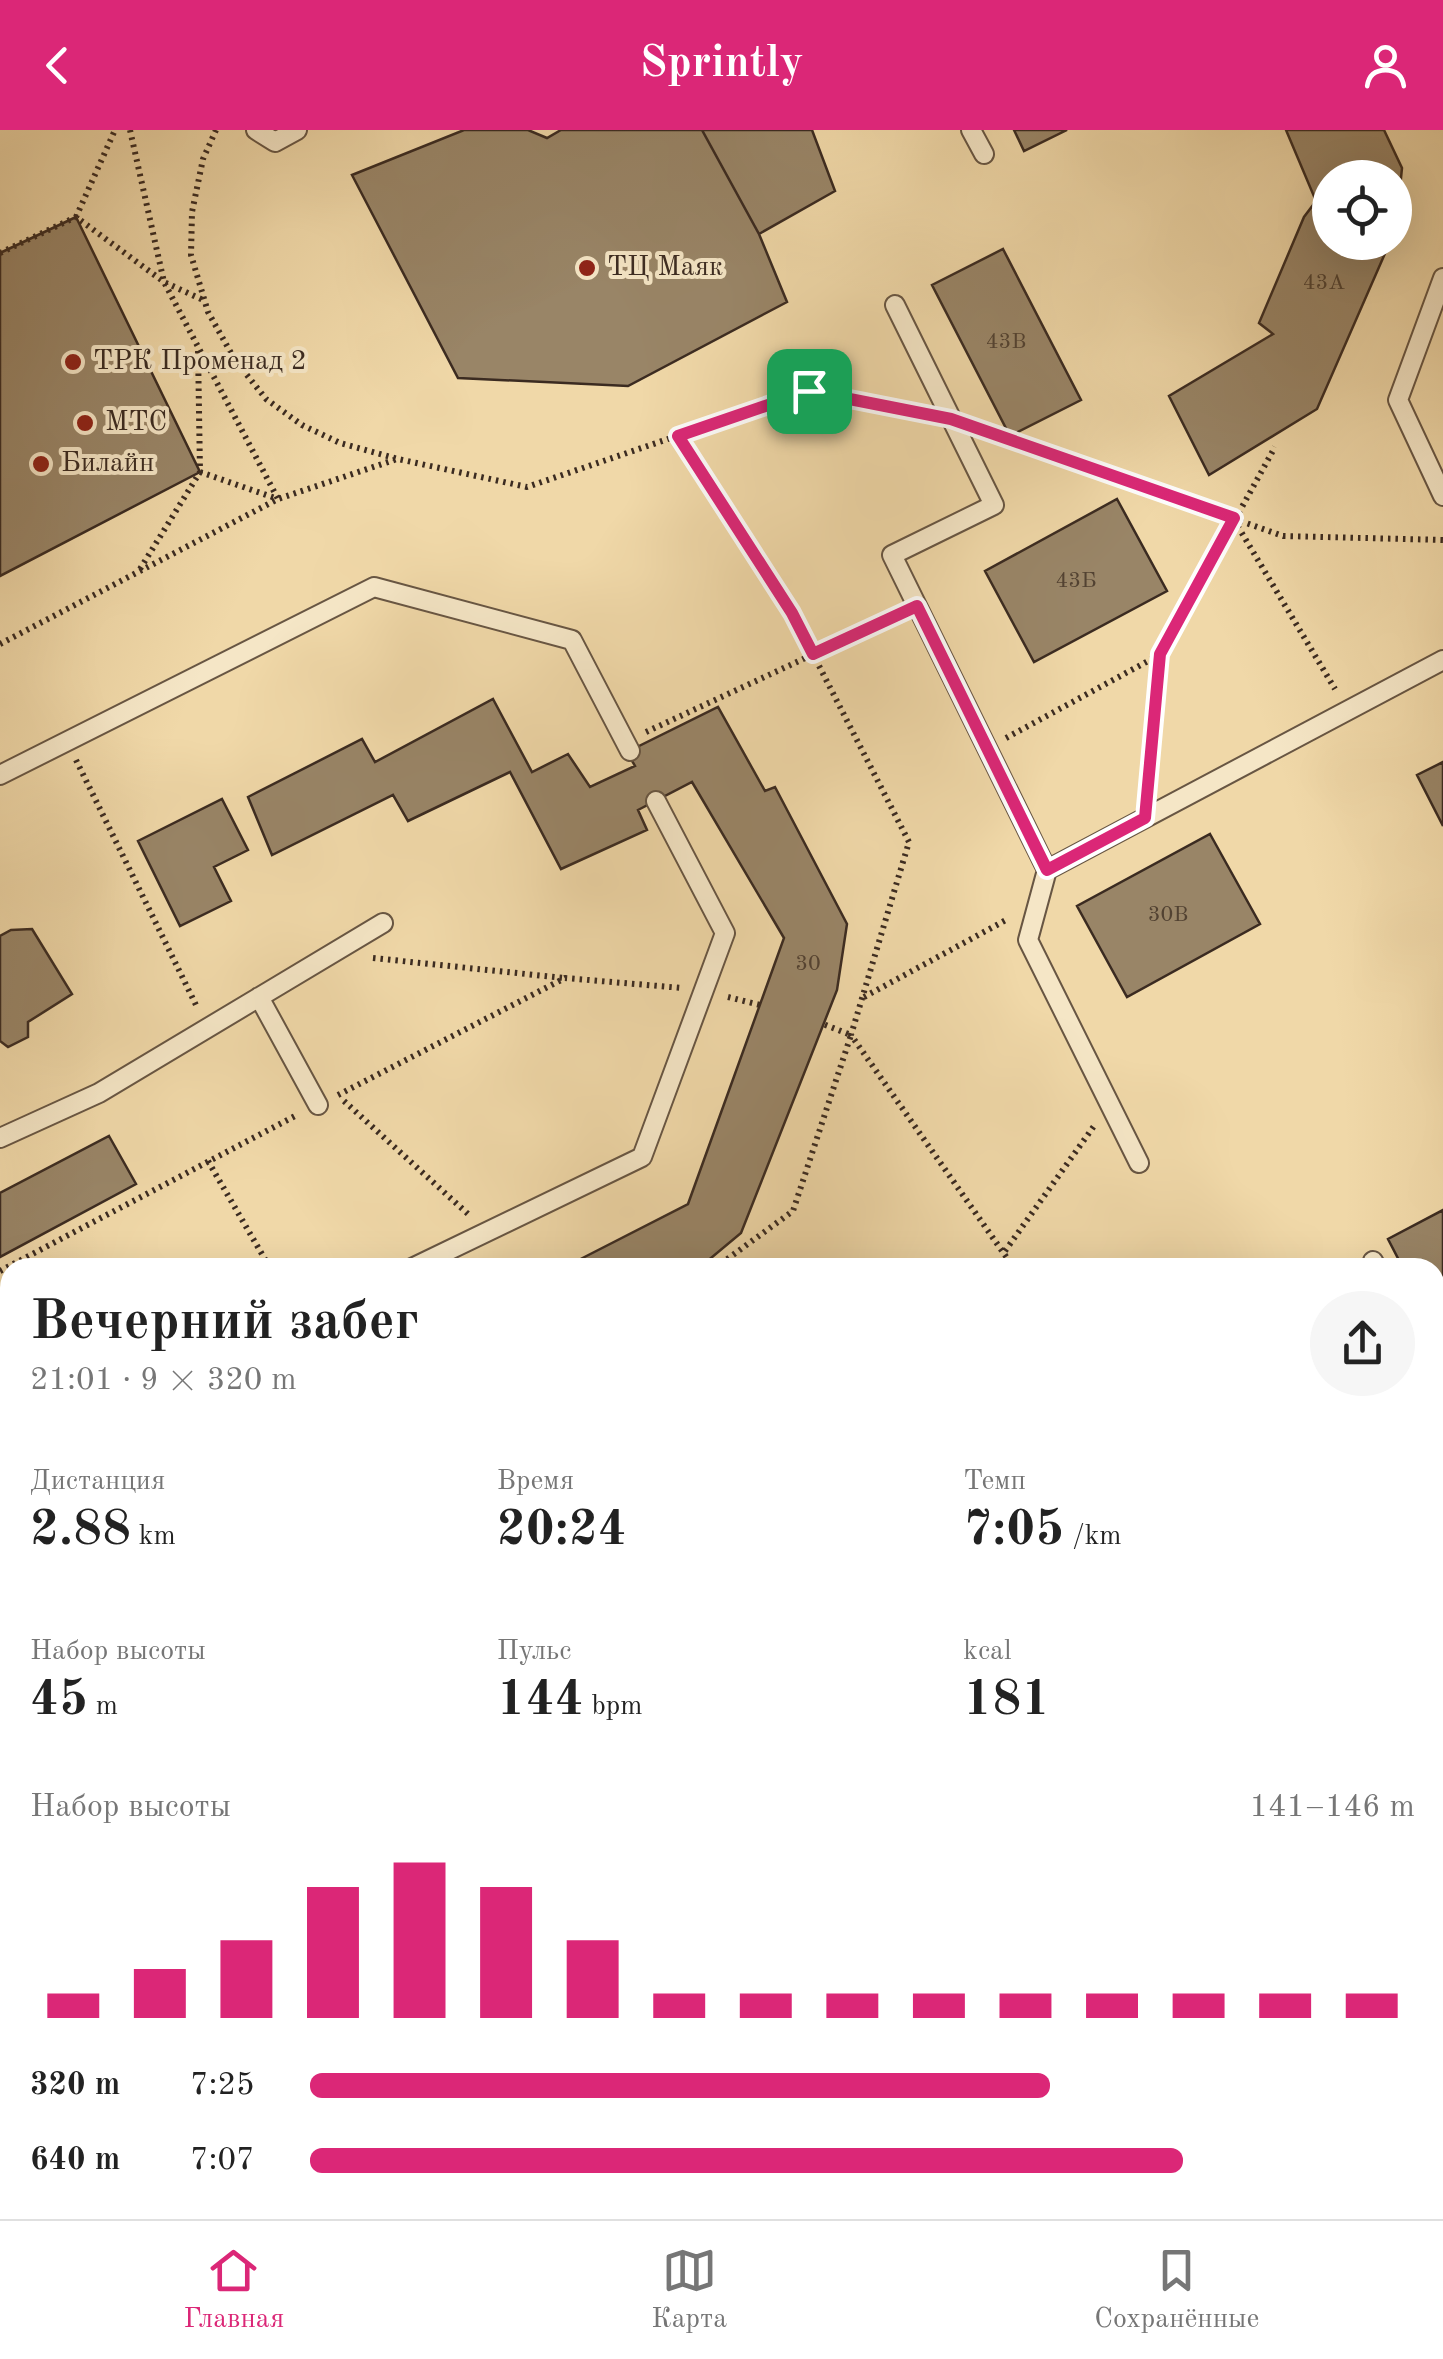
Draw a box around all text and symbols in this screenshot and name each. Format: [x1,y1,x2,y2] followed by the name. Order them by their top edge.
[30,38,85,93] icon: back
[1358,38,1413,93] icon: person
[639,42,804,87] text: Sprintly
[1312,160,1412,260] map controls
[1312,160,1412,260] button: locate
[607,254,723,282] place label: ТЦ Маяк
[576,257,598,279] marker: ТЦ Маяк
[1303,272,1345,294] house number: 43А
[986,331,1026,353] house number: 43В
[93,348,307,376] place label: ТРК Променад 2
[767,349,852,434] pin
[62,351,84,373] marker: ТРК Променад 2
[782,364,837,419] icon: arrive
[105,409,167,437] place label: МТС
[74,412,96,434] marker: МТС
[61,450,154,478] place label: Билайн
[30,453,52,475] marker: Билайн
[1055,570,1097,592] house number: 43Б
[1148,904,1188,926] house number: 30В
[795,953,821,975] house number: 30
[1310,1291,1415,1396] button: share
[30,1296,419,1351] text: Вечерний забег
[30,1365,297,1397] text: 21:01 · 9 × 320 m
[30,1468,165,1496] text: Дистанция
[497,1468,574,1496] text: Время
[963,1468,1026,1496] text: Темп
[30,1506,131,1556] text: 2.88
[497,1506,627,1556] text: 20:24
[963,1506,1064,1556] text: 7:05
[131,1523,176,1551] text: km
[1064,1523,1122,1551] text: /km
[30,1638,206,1666] text: Набор высоты
[497,1638,571,1666] text: Пульс
[963,1638,1012,1666] text: kcal
[30,1676,88,1726] text: 45
[497,1676,584,1726] text: 144
[963,1676,1050,1726] text: 181
[88,1693,118,1721] text: m
[584,1693,643,1721] text: bpm
[30,1792,231,1824] text: Набор высоты
[1249,1792,1415,1824] text: 141–146 m
[30,2070,120,2102] text: 320 m
[190,2070,255,2102] text: 7:25
[30,2145,120,2177] text: 640 m
[190,2145,255,2177] text: 7:07
[184,2243,284,2338] tab: Главная
[651,2243,727,2338] tab: Карта
[1094,2243,1259,2338] tab: Сохранённые

